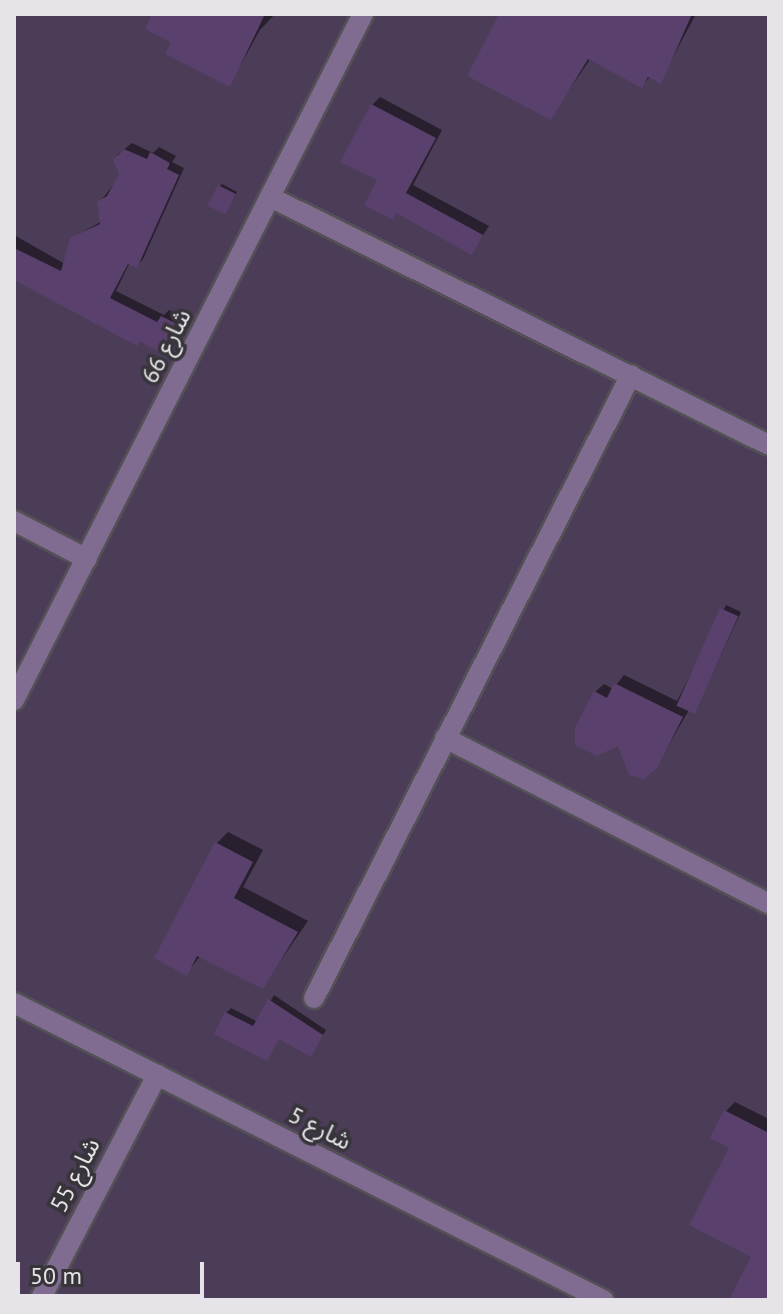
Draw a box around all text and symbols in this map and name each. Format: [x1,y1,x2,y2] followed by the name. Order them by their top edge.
[135,304,197,388] street label: شارع 66
[284,1100,356,1156] street label: شارع 5
[44,1133,106,1217] street label: شارع 55
[20,1246,208,1296] scale bar
[30,1260,82,1291] text: 50 m

